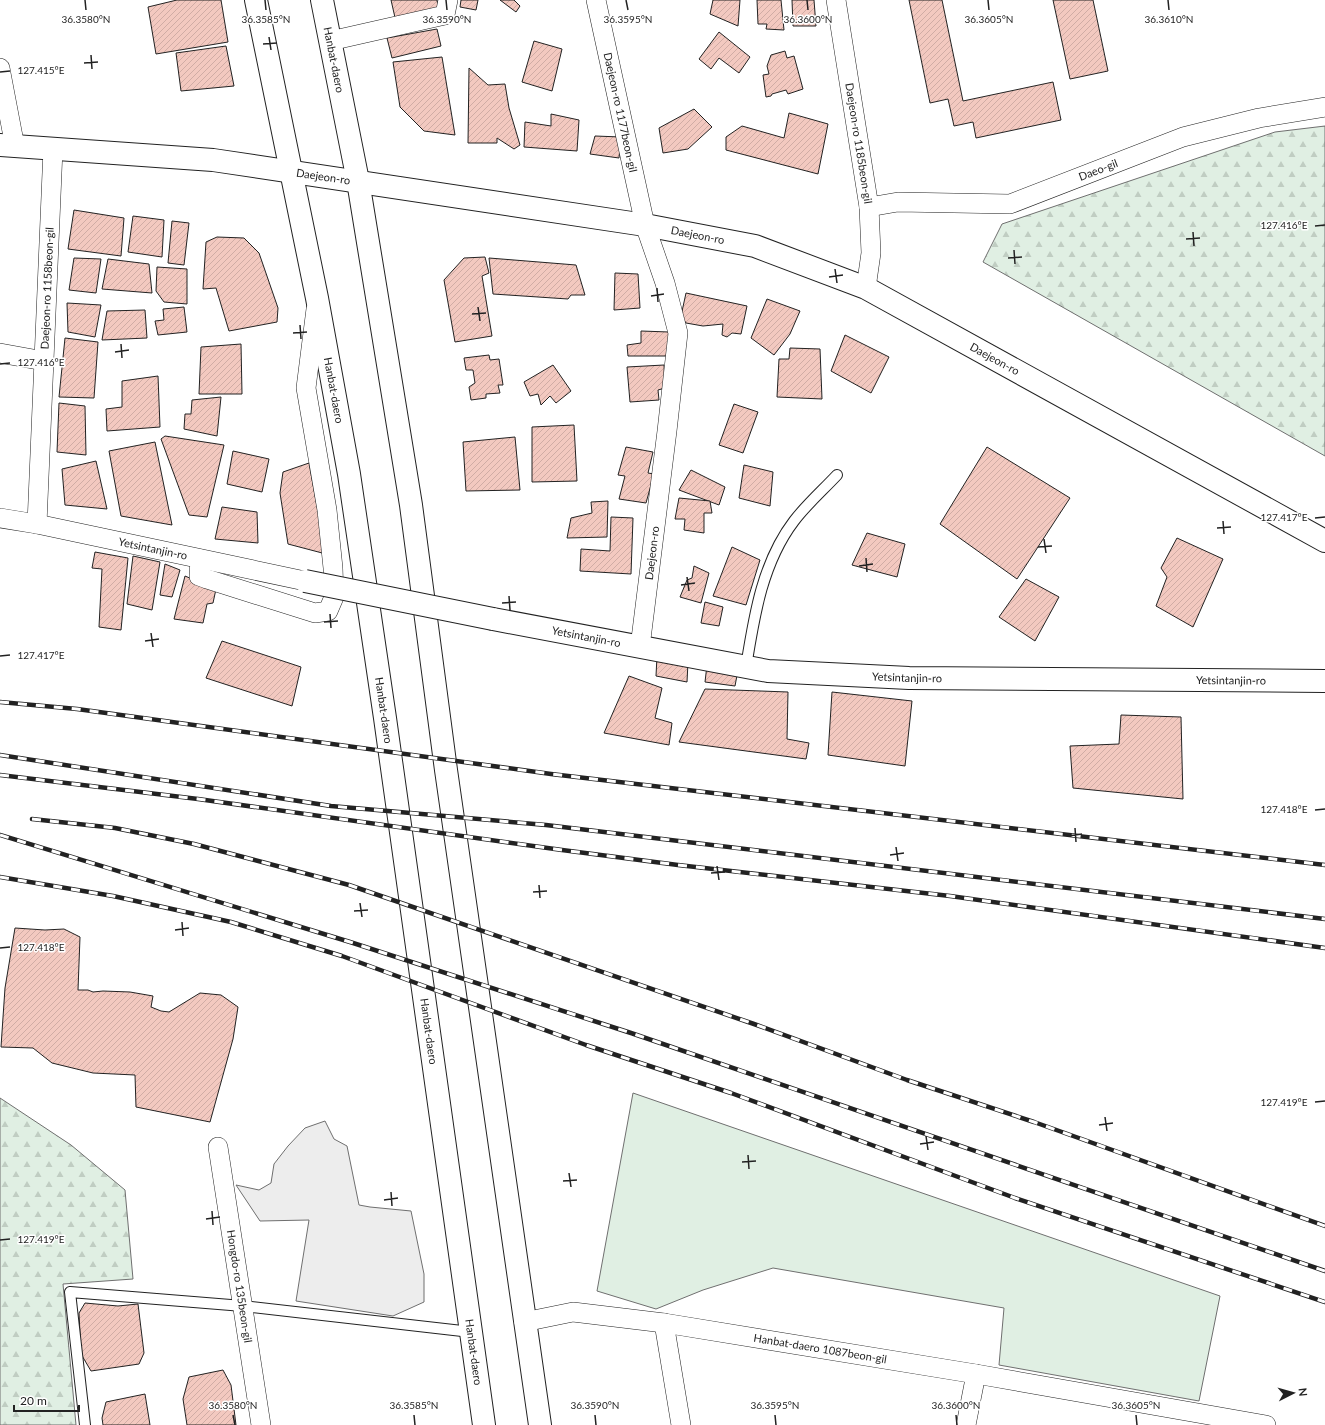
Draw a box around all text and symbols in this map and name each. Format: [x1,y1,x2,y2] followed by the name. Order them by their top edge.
[62,13,110,25] text: 36.3580°N
[242,13,290,25] text: 36.3585°N
[423,13,471,25] text: 36.3590°N
[604,13,652,25] text: 36.3595°N
[784,13,832,25] text: 36.3600°N
[965,13,1013,25] text: 36.3605°N
[1145,13,1193,25] text: 36.3610°N
[321,26,347,94] street label: Hanbat-daero
[602,51,640,173] street label: Daejeon-ro 1177beon-gil
[17,64,65,76] text: 127.415°E
[843,82,875,205] street label: Daejeon-ro 1185beon-gil
[1077,156,1119,183] street label: Daeo-gil
[295,166,351,187] street label: Daejeon-ro
[1260,219,1308,231] text: 127.416°E
[670,223,726,246] street label: Daejeon-ro
[37,227,56,350] street label: Daejeon-ro 1158beon-gil
[968,340,1022,377] street label: Daejeon-ro
[17,356,65,368] text: 127.416°E
[322,356,347,424] street label: Hanbat-daero
[1260,511,1308,523] text: 127.417°E
[642,525,661,581] street label: Daejeon-ro
[117,535,189,562] street label: Yetsintanjin-ro
[551,623,622,649] street label: Yetsintanjin-ro
[17,649,65,661] text: 127.417°E
[872,669,942,684] street label: Yetsintanjin-ro
[1196,673,1266,687] street label: Yetsintanjin-ro
[373,676,396,744] street label: Hanbat-daero
[1260,803,1308,815] text: 127.418°E
[17,941,65,953] text: 127.418°E
[418,997,440,1065] street label: Hanbat-daero
[1260,1096,1308,1108] text: 127.419°E
[225,1229,255,1344] street label: Hongdo-ro 135beon-gil
[17,1233,65,1245] text: 127.419°E
[463,1318,485,1386] street label: Hanbat-daero
[753,1331,888,1365] street label: Hanbat-daero 1087beon-gil
[1273,1373,1313,1413] north arrow
[14,1387,79,1413] scale bar
[1297,1387,1310,1397] text: N
[20,1393,47,1408] text: 20 m
[209,1399,257,1411] text: 36.3580°N
[390,1399,438,1411] text: 36.3585°N
[571,1399,619,1411] text: 36.3590°N
[751,1399,799,1411] text: 36.3595°N
[932,1399,980,1411] text: 36.3600°N
[1112,1399,1160,1411] text: 36.3605°N

